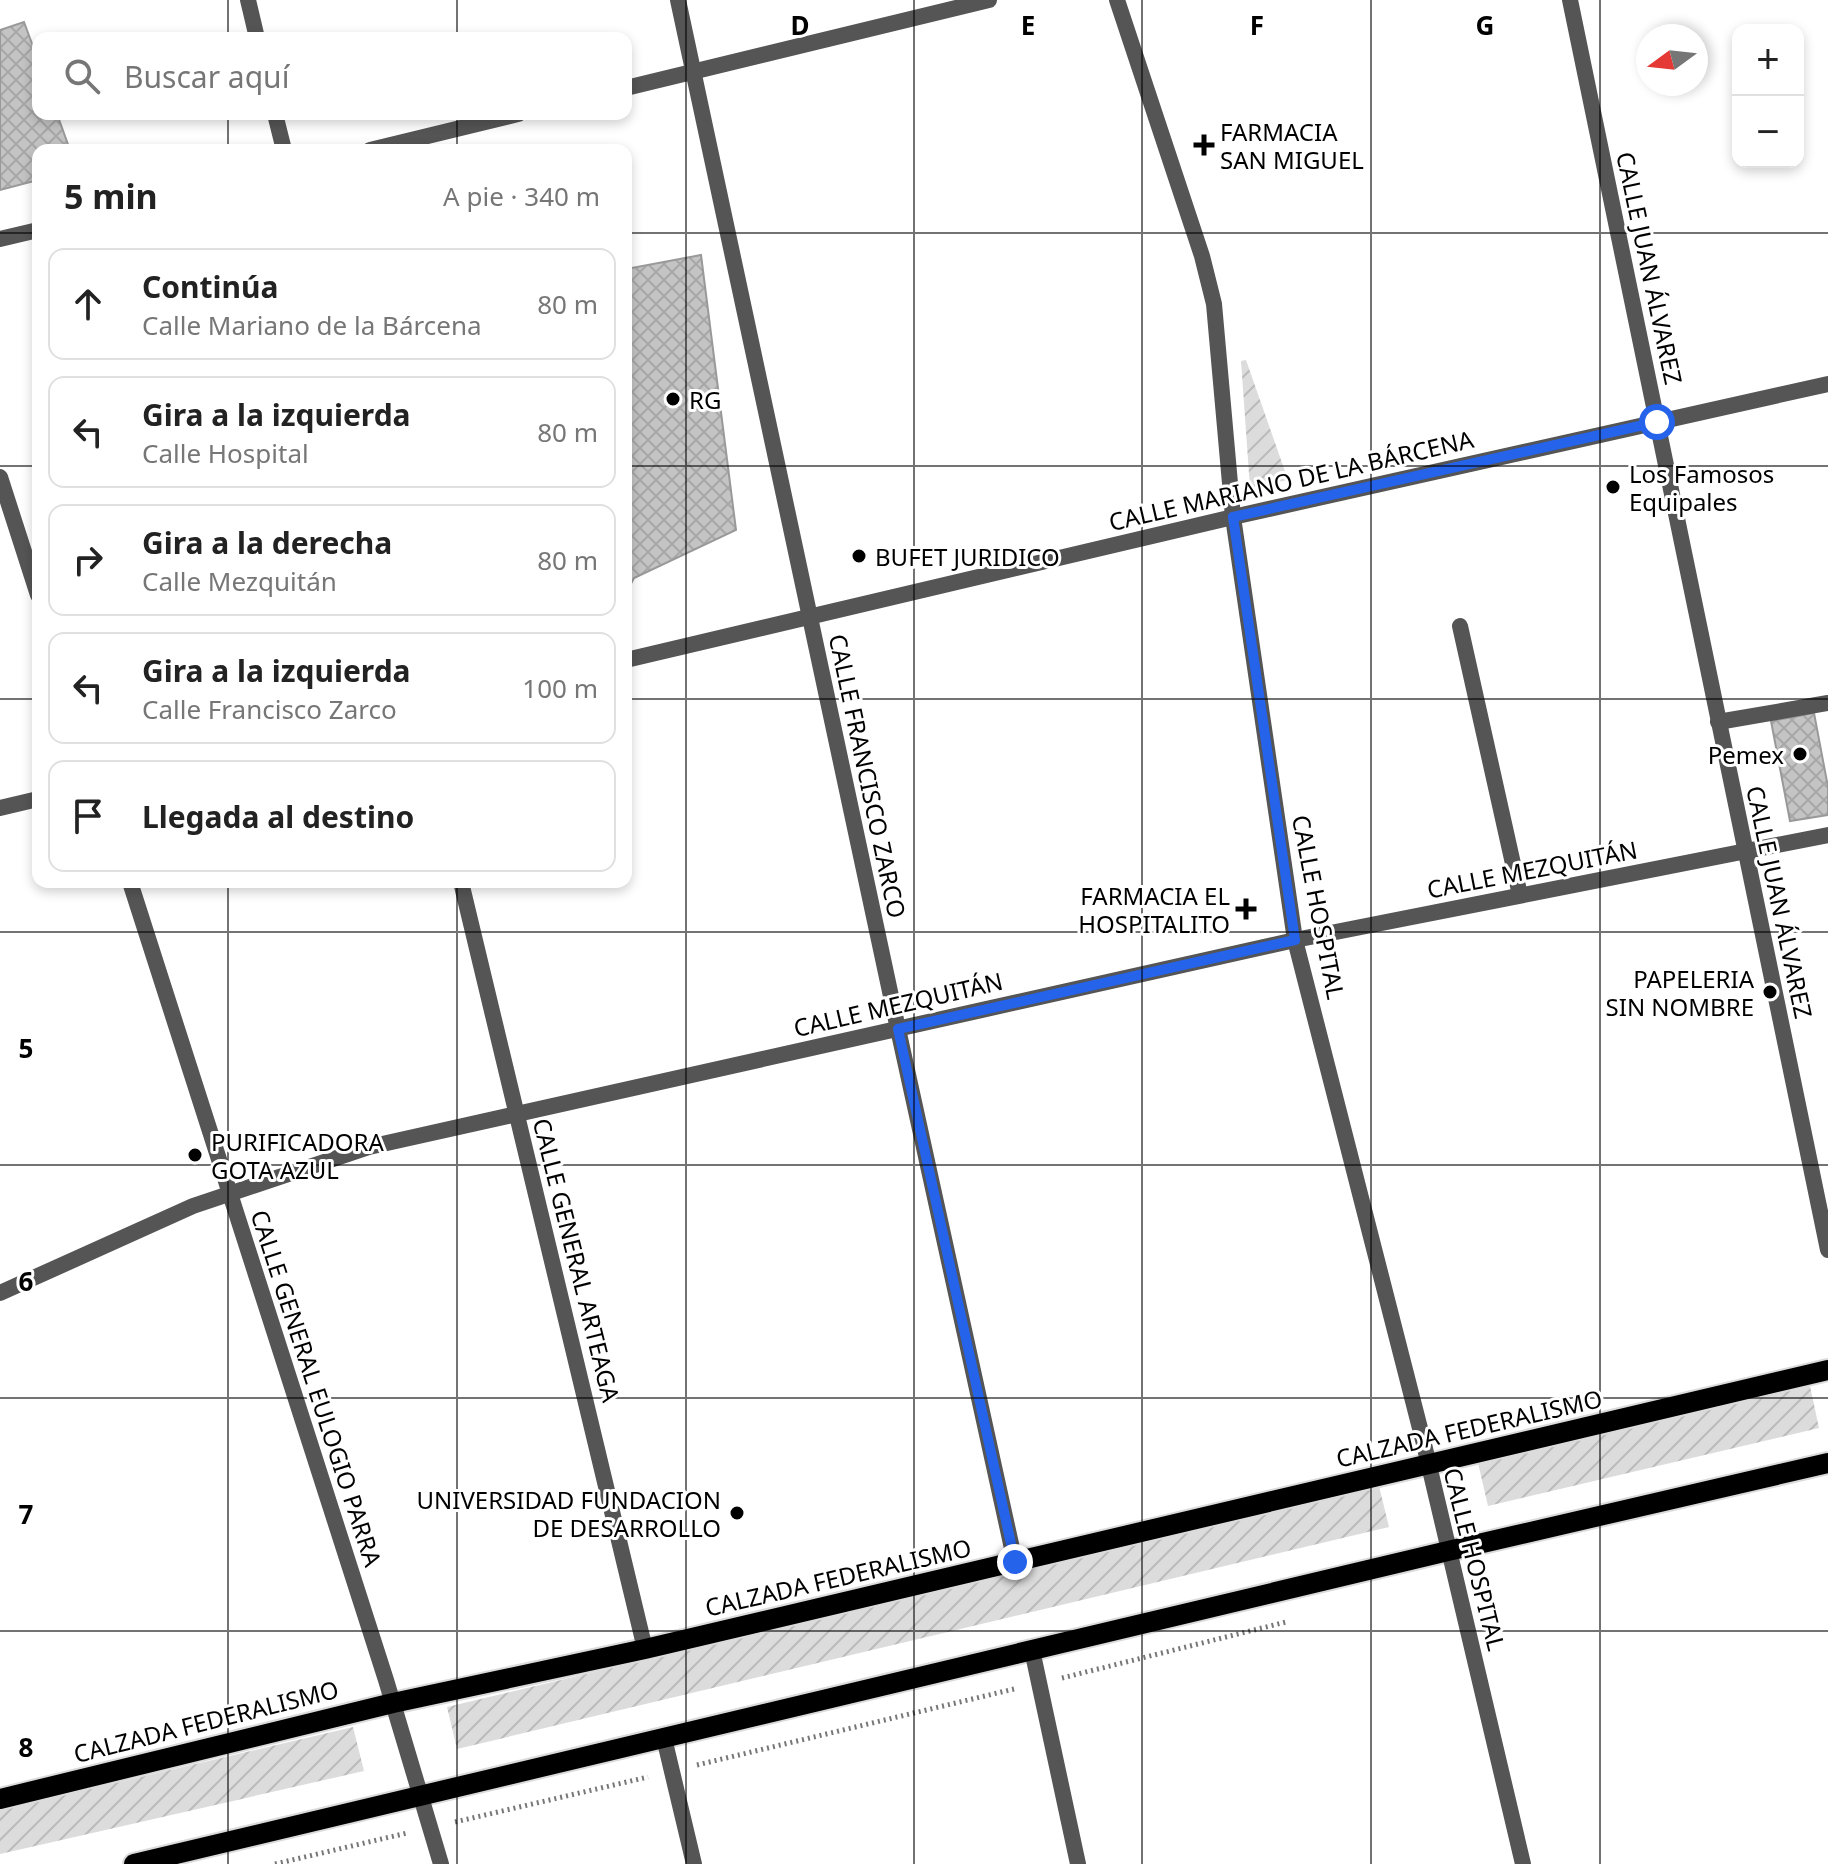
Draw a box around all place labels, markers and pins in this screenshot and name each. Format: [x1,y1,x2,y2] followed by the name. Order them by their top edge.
[1220,115,1364,176] place label: FARMACIA SAN MIGUEL
[1195,136,1213,154] marker: FARMACIA SAN MIGUEL
[689,383,721,416] place label: RG
[664,390,682,408] marker: RG
[1629,457,1774,518] place label: Los Famosos Equipales
[1604,478,1622,496] marker: Los Famosos Equipales
[875,540,1060,573] place label: BUFET JURIDICO
[850,547,868,565] marker: BUFET JURIDICO
[1708,738,1784,771] place label: Pemex
[1791,745,1809,763] marker: Pemex
[1078,879,1230,940] place label: FARMACIA EL HOSPITALITO
[1237,900,1255,918] marker: FARMACIA EL HOSPITALITO
[1606,962,1755,1023] place label: PAPELERIA SIN NOMBRE
[1761,983,1779,1001] marker: PAPELERIA SIN NOMBRE
[211,1125,384,1186] place label: PURIFICADORA GOTA AZUL
[186,1146,204,1164] marker: PURIFICADORA GOTA AZUL
[417,1483,721,1544] place label: UNIVERSIDAD FUNDACION DE DESARROLLO
[728,1504,746,1522] marker: UNIVERSIDAD FUNDACION DE DESARROLLO

